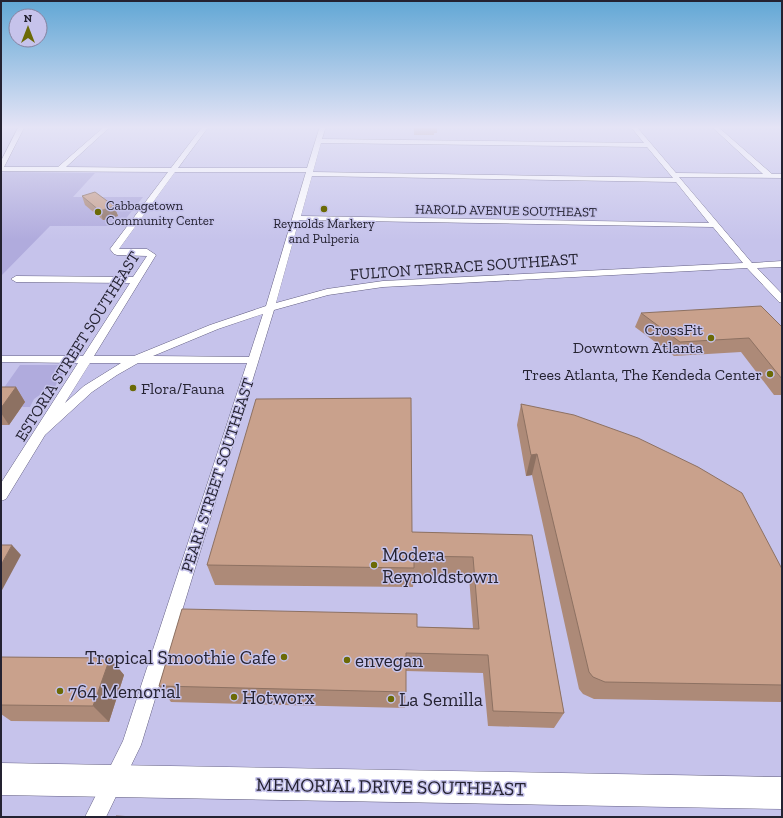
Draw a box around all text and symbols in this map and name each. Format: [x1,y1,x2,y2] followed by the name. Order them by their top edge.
[8,8,48,48] north arrow
[24,12,33,25] text: N
[106,198,214,228] place label: Cabbagetown Community Center
[415,201,597,220] street label: HAROLD AVENUE SOUTHEAST
[319,204,329,214] marker: Reynolds Markery and Pulperia
[93,207,103,217] marker: Cabbagetown Community Center
[273,216,375,246] place label: Reynolds Markery and Pulperia
[11,248,144,445] street label: ESTORIA STREET SOUTHEAST
[349,249,579,284] street label: FULTON TERRACE SOUTHEAST
[573,320,703,357] place label: CrossFit Downtown Atlanta
[706,333,716,343] marker: CrossFit Downtown Atlanta
[523,365,762,384] place label: Trees Atlanta, The Kendeda Center
[765,369,775,379] marker: Trees Atlanta, The Kendeda Center
[177,376,258,575] street label: PEARL STREET SOUTHEAST
[141,379,225,398] place label: Flora/Fauna
[128,383,138,393] marker: Flora/Fauna
[382,543,498,588] place label: Modera Reynoldstown
[369,560,379,570] marker: Modera Reynoldstown
[85,646,276,669] place label: Tropical Smoothie Cafe
[355,649,423,672] place label: envegan
[279,652,289,662] marker: Tropical Smoothie Cafe
[342,655,352,665] marker: envegan
[68,680,181,703] place label: 764 Memorial
[55,686,65,696] marker: 764 Memorial
[242,686,315,709] place label: Hotworx
[399,688,483,711] place label: La Semilla
[229,692,239,702] marker: Hotworx
[386,694,396,704] marker: La Semilla
[256,773,526,800] street label: MEMORIAL DRIVE SOUTHEAST

